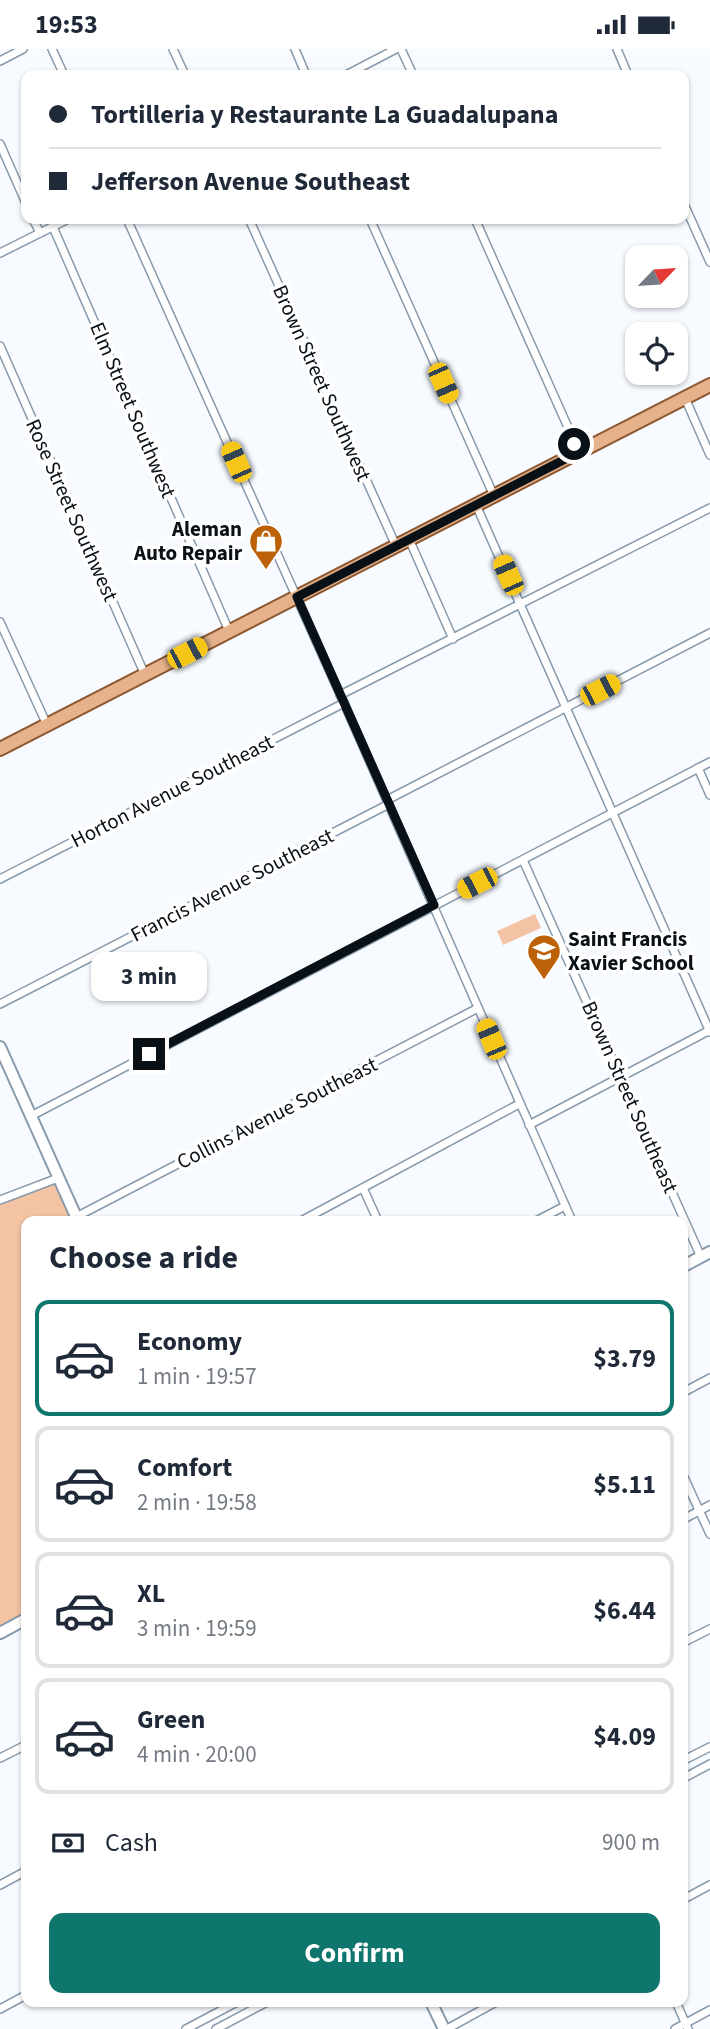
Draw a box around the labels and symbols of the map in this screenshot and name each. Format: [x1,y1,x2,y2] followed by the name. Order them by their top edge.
[625,245,688,308] north arrow
[265,280,379,486] street label: Brown Street Southwest
[82,317,184,503] street label: Elm Street Southwest
[425,360,462,406] car
[18,414,126,606] street label: Rose Street Southwest
[558,428,590,460] route start
[218,439,255,485] car
[133,514,243,568] place label: Aleman Auto Repair
[247,522,285,571] shop icon: Aleman Auto Repair
[490,552,527,598] car
[164,634,211,672] car
[577,671,624,709] car
[65,727,279,855] street label: Horton Avenue Southeast
[125,821,339,949] street label: Francis Avenue Southeast
[454,864,501,902] car
[568,924,694,978] place label: Saint Francis Xavier School
[525,932,563,981] school or university icon: Saint Francis Xavier School
[91,953,207,1002] callout: 3 min
[574,996,686,1198] street label: Brown Street Southeast
[474,1016,509,1062] car
[133,1038,165,1070] route end
[172,1049,382,1177] street label: Collins Avenue Southeast

